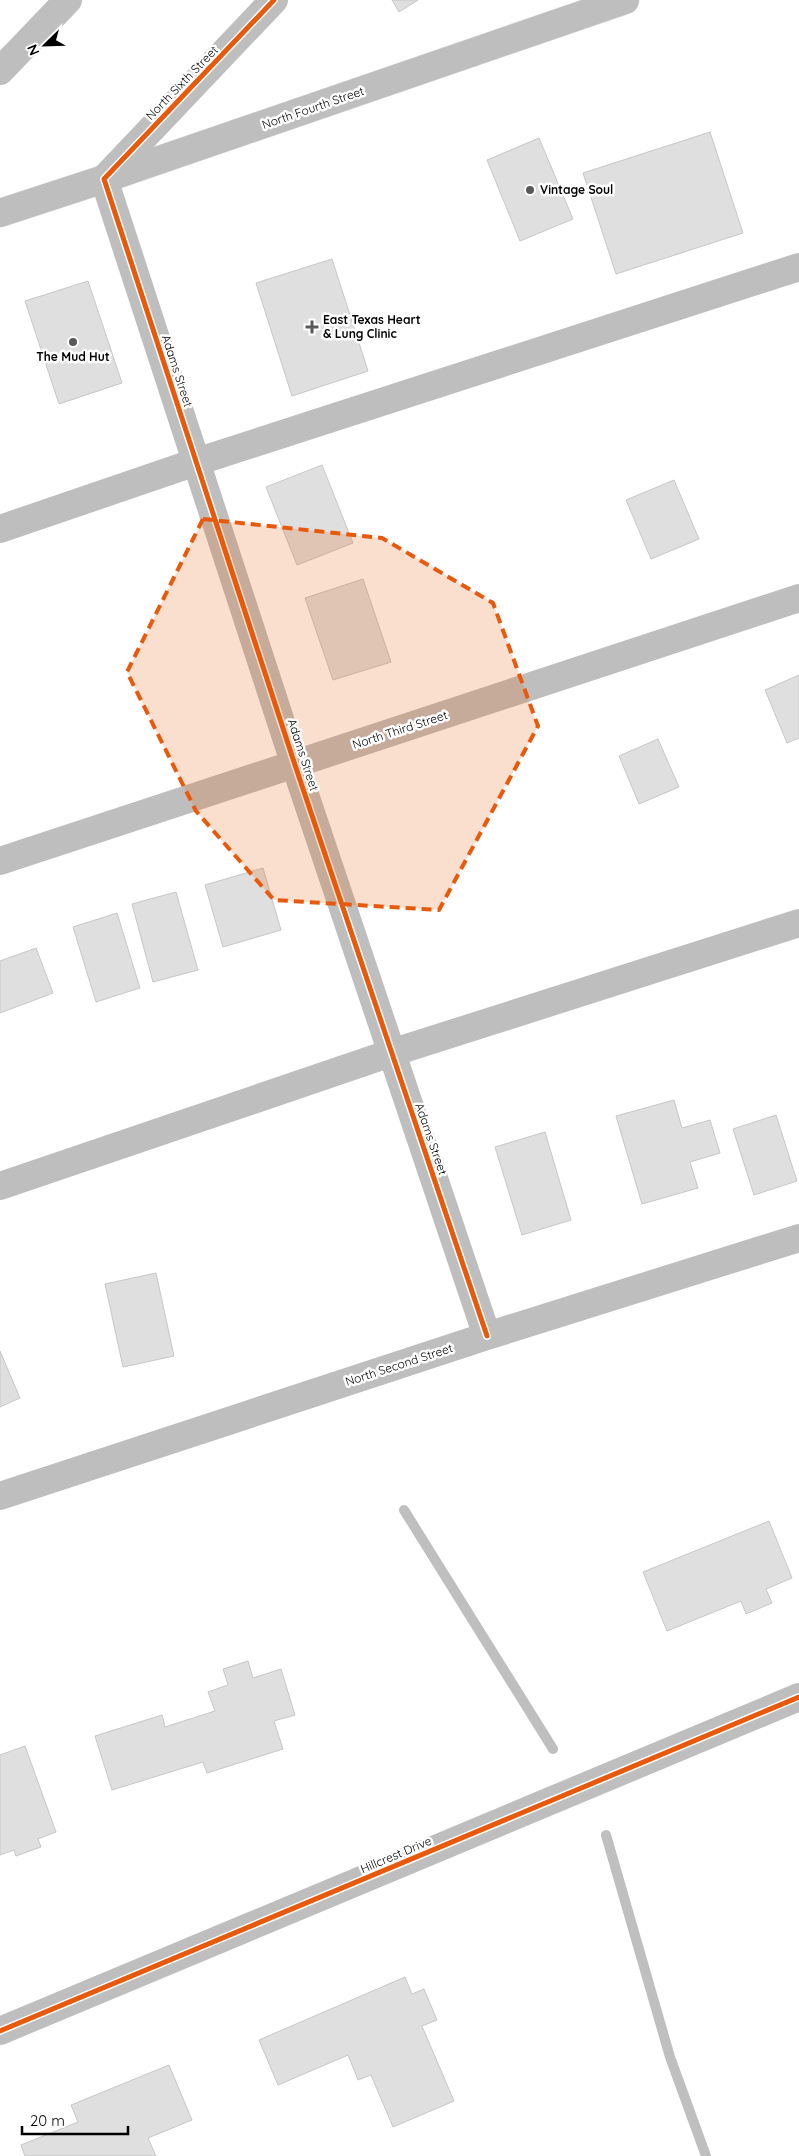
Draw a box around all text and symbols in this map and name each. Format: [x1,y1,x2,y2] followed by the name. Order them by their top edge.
[20,20,70,70] north arrow
[23,42,43,58] text: N
[142,42,221,123] street label: North Sixth Street
[260,83,366,132] street label: North Fourth Street
[540,182,613,197] place label: Vintage Soul
[524,184,536,196] marker: Vintage Soul
[323,312,421,341] place label: East Texas Heart & Lung Clinic
[305,320,319,334] marker: East Texas Heart & Lung Clinic
[159,333,196,409] street label: Adams Street
[67,336,79,348] marker: The Mud Hut
[36,349,110,364] place label: The Mud Hut
[350,707,449,752] street label: North Third Street
[285,717,322,793] street label: Adams Street
[412,1101,451,1177] street label: Adams Street
[343,1340,454,1389] street label: North Second Street
[358,1833,434,1876] street label: Hillcrest Drive
[22,2104,129,2136] scale bar
[30,2111,65,2130] text: 20 m

